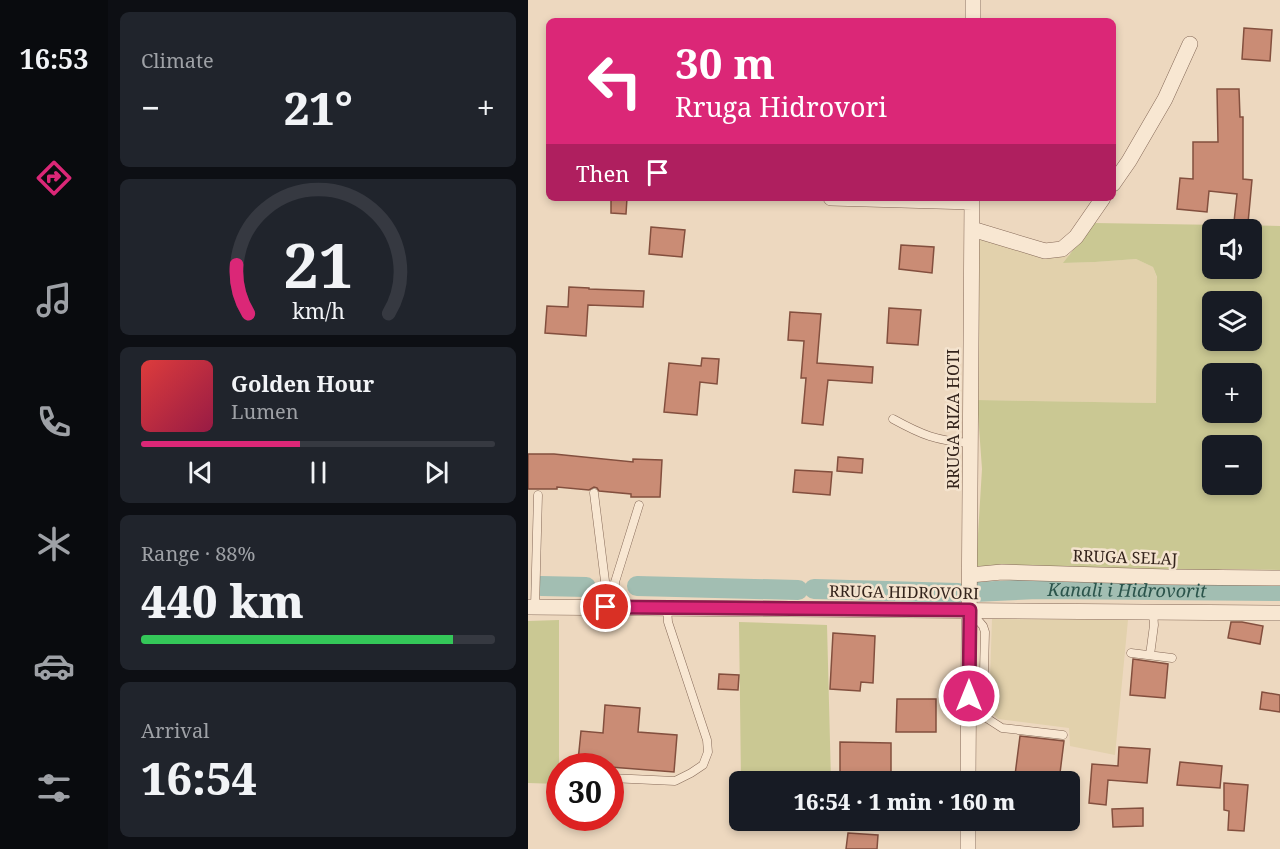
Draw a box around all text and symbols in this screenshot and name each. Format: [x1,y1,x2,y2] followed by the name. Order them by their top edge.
[675,34,775,91] text: 30 m
[19,40,89,77] text: 16:53
[576,42,654,120] icon: left
[141,47,214,74] text: Climate
[284,77,353,138] text: 21°
[141,85,160,130] text: −
[477,85,495,130] text: +
[675,88,887,125] text: Rruga Hidrovori
[641,156,674,189] icon: arrive
[33,157,75,199] icon: directions
[576,158,629,188] text: Then
[1202,219,1262,495] map controls
[1202,219,1262,279] button: sound
[283,221,353,306] text: 21
[33,279,75,321] icon: music
[1202,291,1262,351] button: layers
[292,297,345,326] text: km/h
[942,349,964,489] street label: RRUGA RIZA HOTI
[1202,363,1262,423] button: +
[231,368,374,398] text: Golden Hour
[231,398,299,425] text: Lumen
[33,401,75,443] icon: phone
[1202,435,1262,495] button: −
[184,456,217,489] icon: previous
[302,456,335,489] icon: pause
[420,456,453,489] icon: next
[33,523,75,565] icon: climate
[141,540,255,567] text: Range · 88%
[1072,544,1178,570] street label: RRUGA SELAJ
[141,570,304,631] text: 440 km
[1046,577,1207,602] water label: Kanali i Hidrovorit
[829,580,979,604] street label: RRUGA HIDROVORI
[580,581,631,632] pin
[589,590,622,623] icon: arrive
[33,645,75,687] icon: car
[937,664,1001,728] position arrow
[141,717,209,744] text: Arrival
[141,747,257,808] text: 16:54
[546,753,624,831] speed limit sign: 30
[33,767,75,809] icon: filters
[794,786,1015,816] text: 16:54 · 1 min · 160 m

